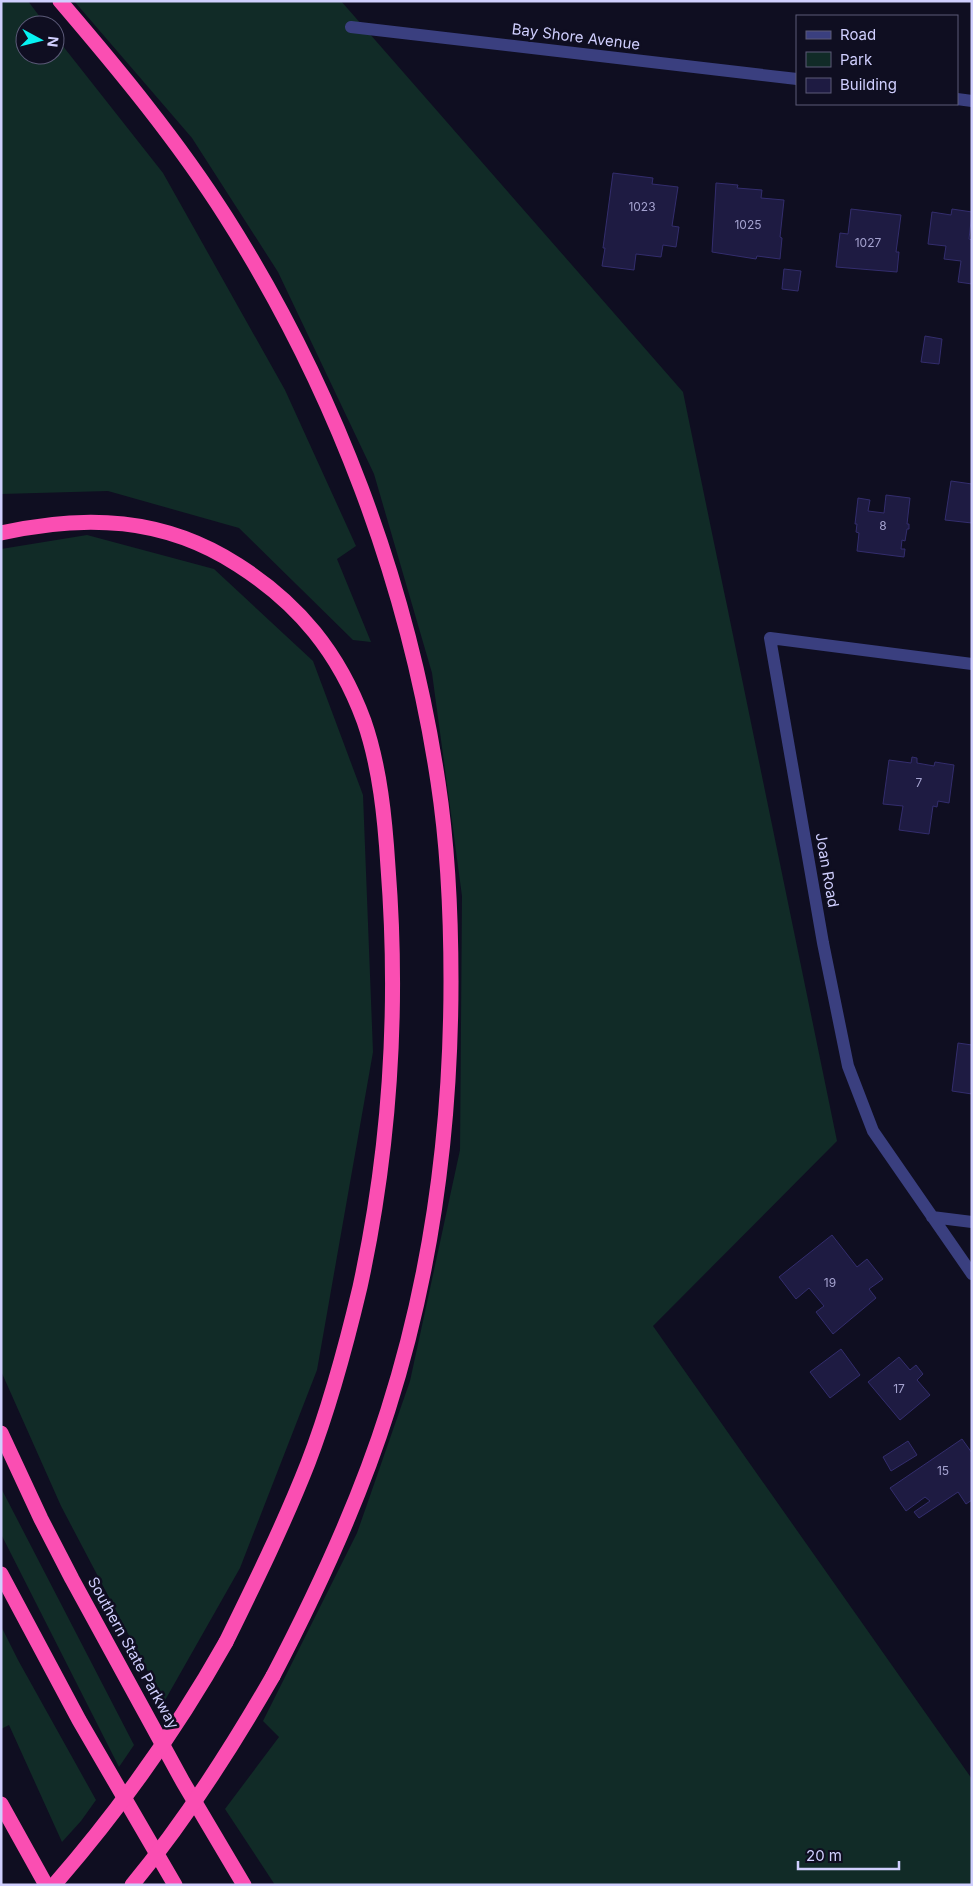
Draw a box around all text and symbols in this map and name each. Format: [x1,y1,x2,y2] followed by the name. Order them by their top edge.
[15,15,65,65] north arrow
[796,15,958,105] legend
[511,19,641,54] street label: Bay Shore Avenue
[840,25,876,44] text: Road
[44,35,62,48] text: N
[840,50,873,69] text: Park
[840,75,897,94] text: Building
[628,199,656,214] house number: 1023
[734,217,762,232] house number: 1025
[855,235,881,250] house number: 1027
[879,518,887,533] house number: 8
[916,775,923,790] house number: 7
[812,831,843,909] street label: Joan Road
[824,1275,836,1290] house number: 19
[893,1381,905,1396] house number: 17
[937,1463,949,1478] house number: 15
[84,1573,183,1733] street label: Southern State Parkway
[798,1838,899,1870] scale bar
[806,1846,842,1865] text: 20 m

